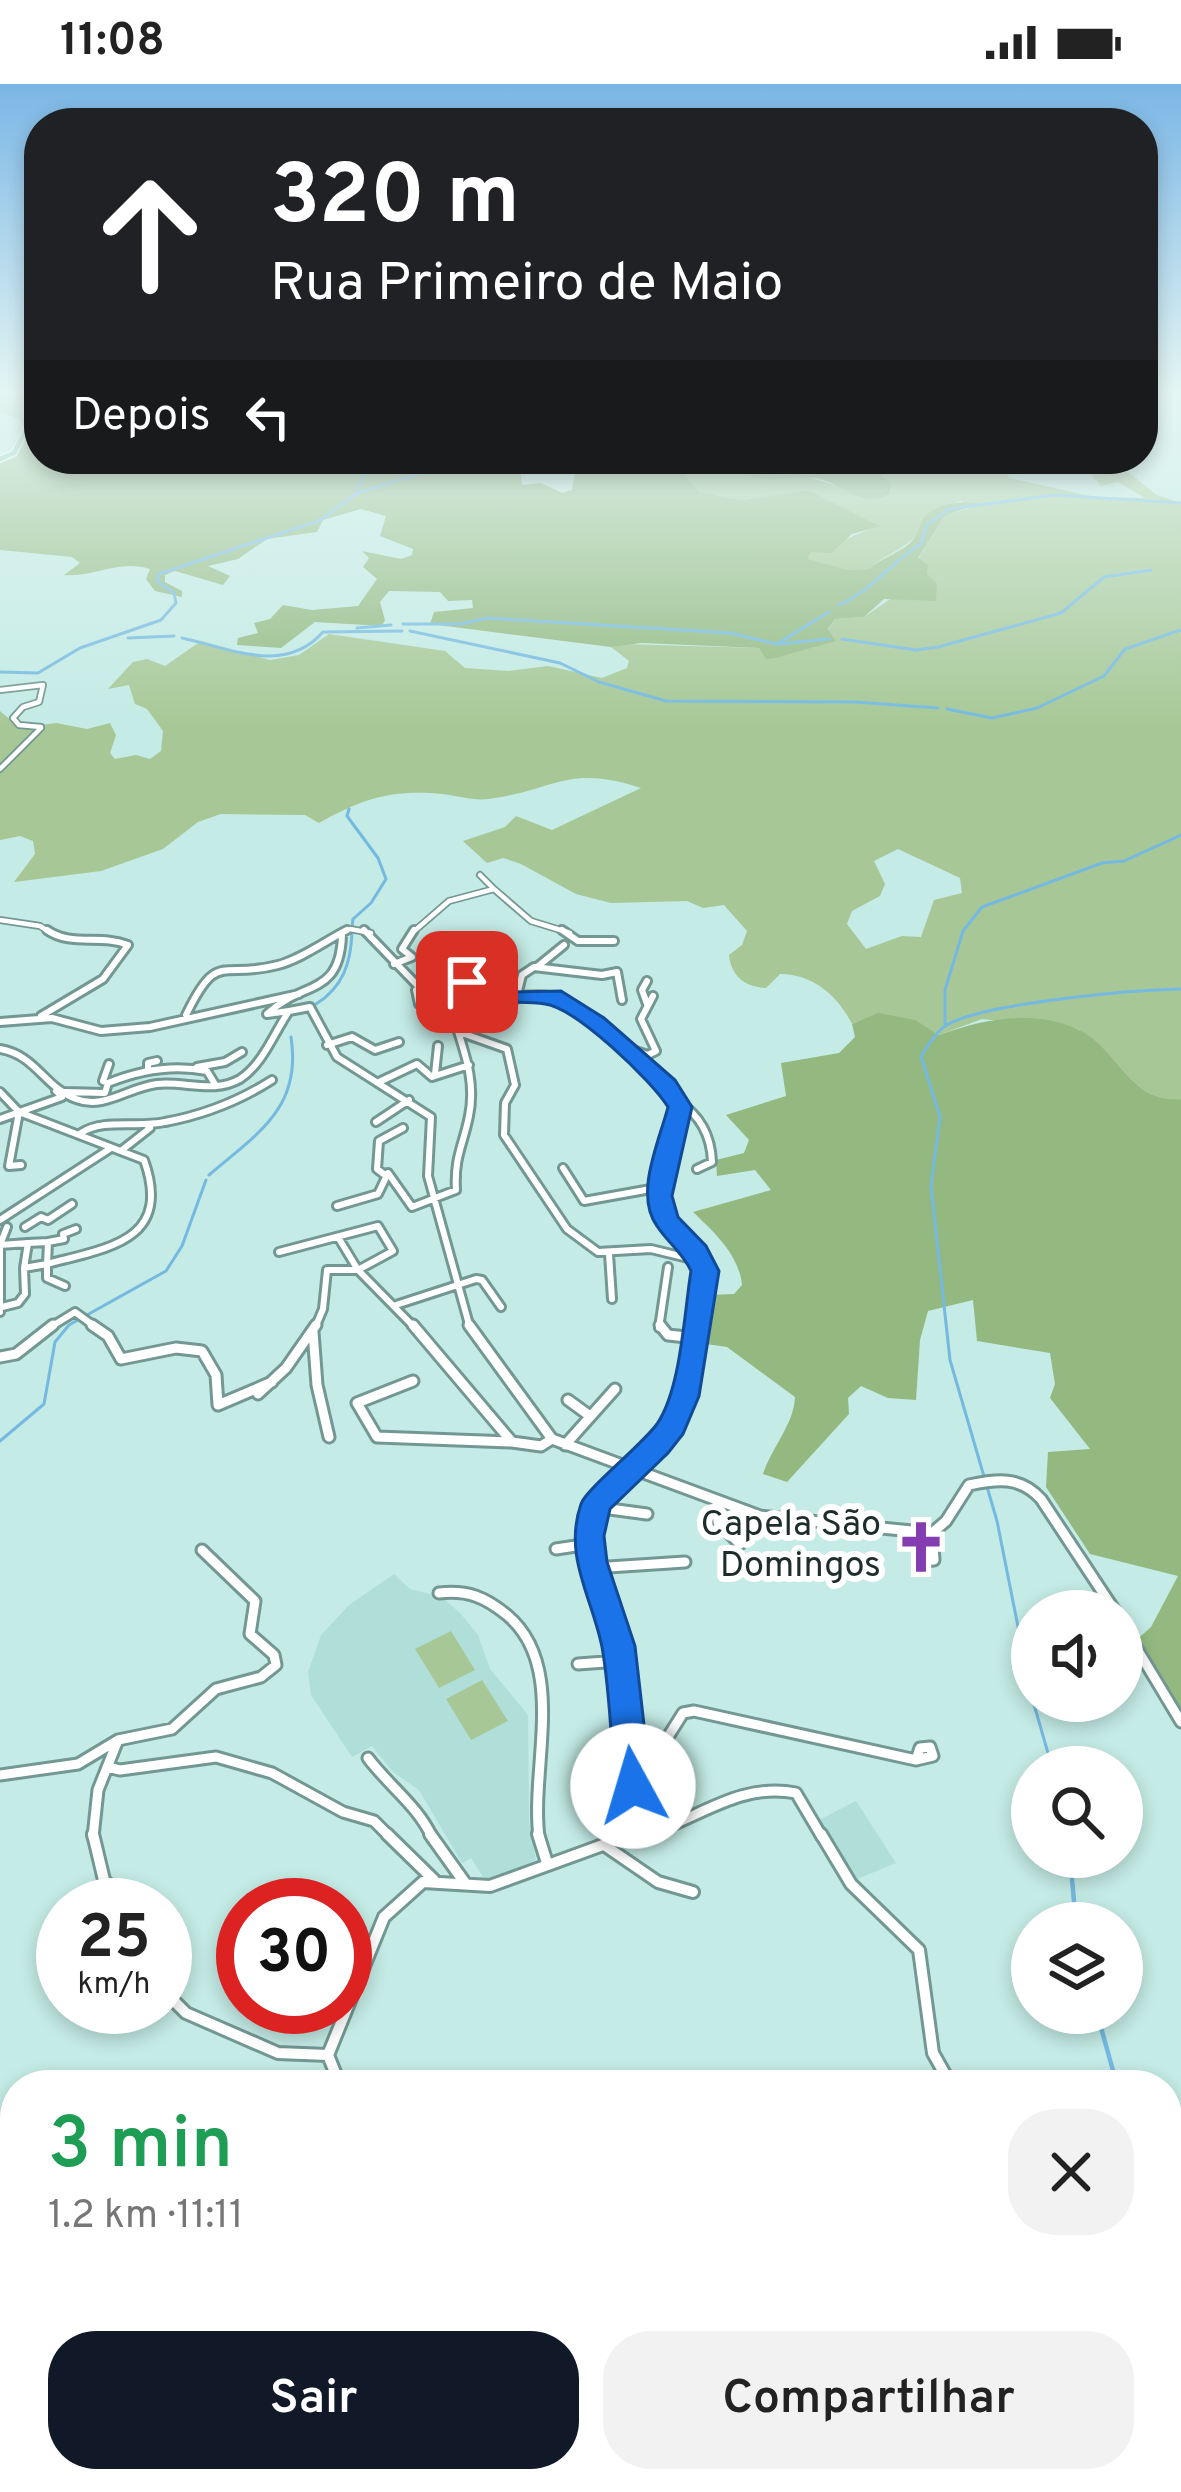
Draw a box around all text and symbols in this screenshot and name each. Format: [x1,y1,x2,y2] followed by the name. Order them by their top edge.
[60,14,165,71] text: 11:08
[270,147,520,253] text: 320 m
[72,156,228,312] icon: ahead
[270,251,783,320] text: Rua Primeiro de Maio
[235,384,301,450] icon: left
[72,389,211,446] text: Depois
[416,931,518,1033] pin
[434,949,500,1015] icon: arrive
[701,1503,881,1590] place label: Capela São Domingos
[892,1518,950,1576] church icon: Capela São Domingos
[1011,1590,1143,2034] map controls
[1011,1590,1143,1722] button: sound
[570,1723,696,1849] position arrow
[1011,1746,1143,1878] button: search
[216,1878,372,2034] speed limit sign: 30
[1011,1902,1143,2034] button: layers
[77,1903,151,1979] text: 25
[78,1967,150,2004] text: km/h
[48,2102,233,2194] text: 3 min
[1008,2109,1134,2235] button: close
[48,2193,243,2242] text: 1.2 km · 11:11
[48,2331,579,2469] button: Sair
[603,2331,1134,2469] button: Compartilhar

